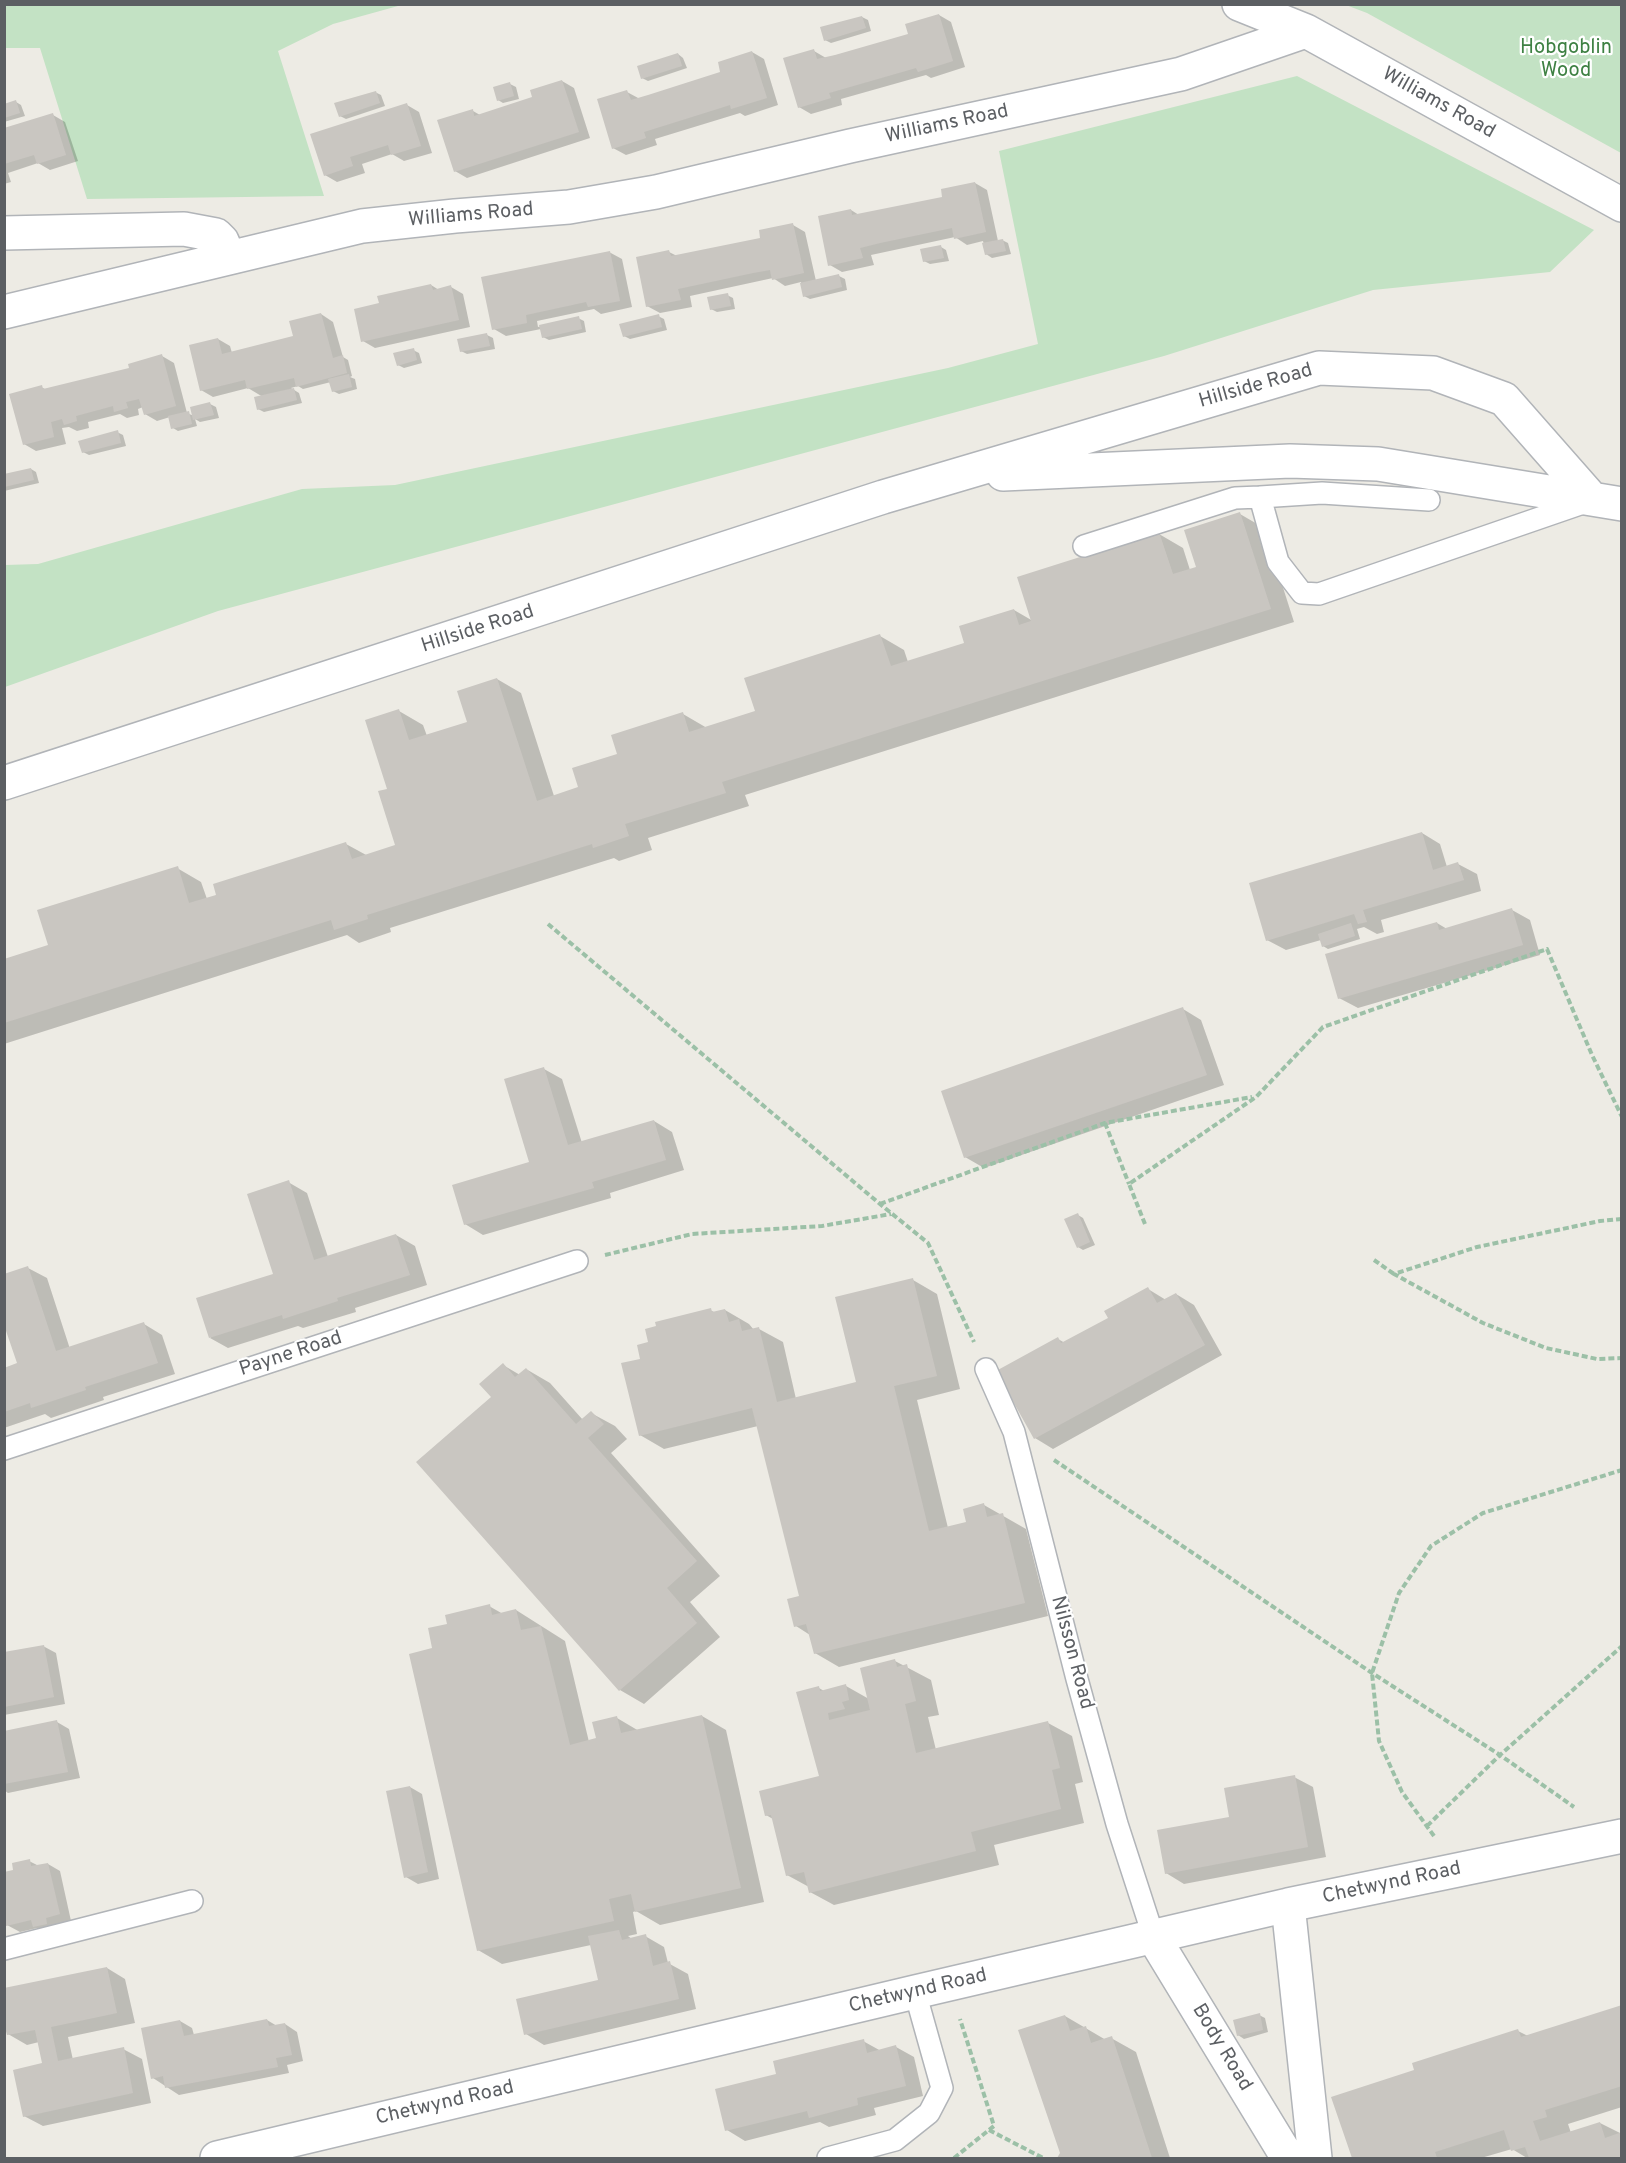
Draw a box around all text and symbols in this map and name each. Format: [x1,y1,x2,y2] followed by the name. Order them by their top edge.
[1520,37,1612,84] park label: Hobgoblin Wood
[1377,63,1499,145] street label: Williams Road
[883,100,1011,150] street label: Williams Road
[407,199,535,233] street label: Williams Road
[1196,359,1316,415] street label: Hillside Road
[419,601,537,659] street label: Hillside Road
[237,1327,345,1383] street label: Payne Road
[1044,1594,1098,1712] street label: Nilsson Road
[1320,1858,1464,1910] street label: Chetwynd Road
[847,1964,989,2020] street label: Chetwynd Road
[1186,2000,1256,2096] street label: Body Road
[374,2076,516,2132] street label: Chetwynd Road

